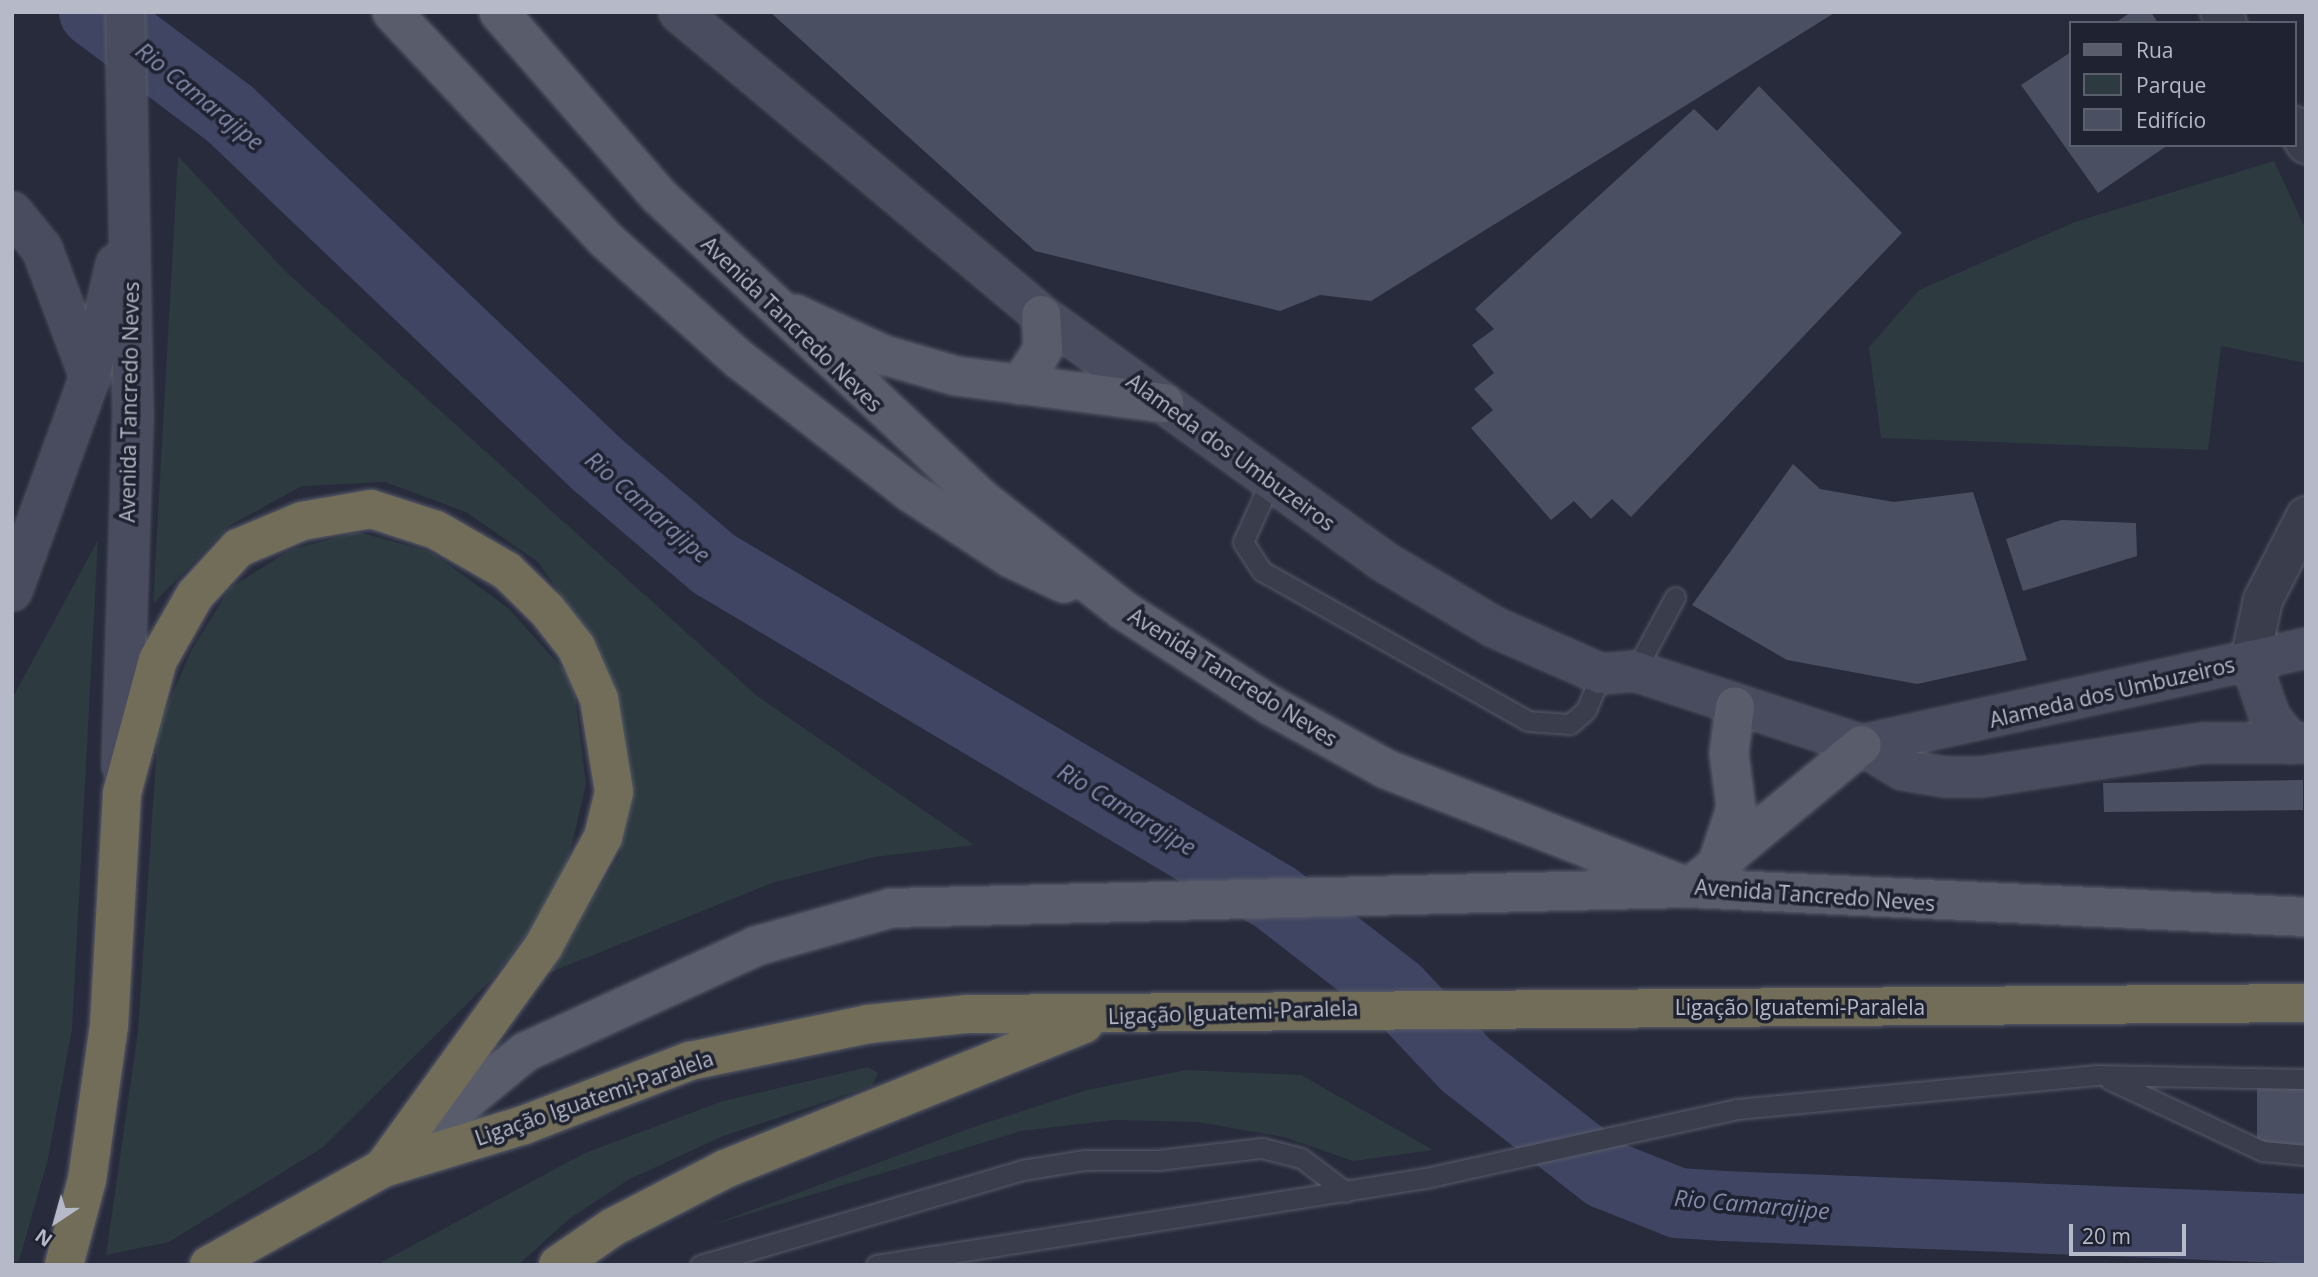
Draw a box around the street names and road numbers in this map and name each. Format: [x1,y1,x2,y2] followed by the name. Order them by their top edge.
[697,231,887,417] street label: Avenida Tancredo Neves
[114,281,144,523] street label: Avenida Tancredo Neves
[1122,368,1340,536] street label: Alameda dos Umbuzeiros
[1124,602,1342,752] street label: Avenida Tancredo Neves
[1987,651,2237,733] street label: Alameda dos Umbuzeiros
[1694,874,1936,916] street label: Avenida Tancredo Neves
[1675,994,1925,1020] street label: Ligação Iguatemi-Paralela
[1107,995,1359,1029] street label: Ligação Iguatemi-Paralela
[472,1045,716,1151] street label: Ligação Iguatemi-Paralela

